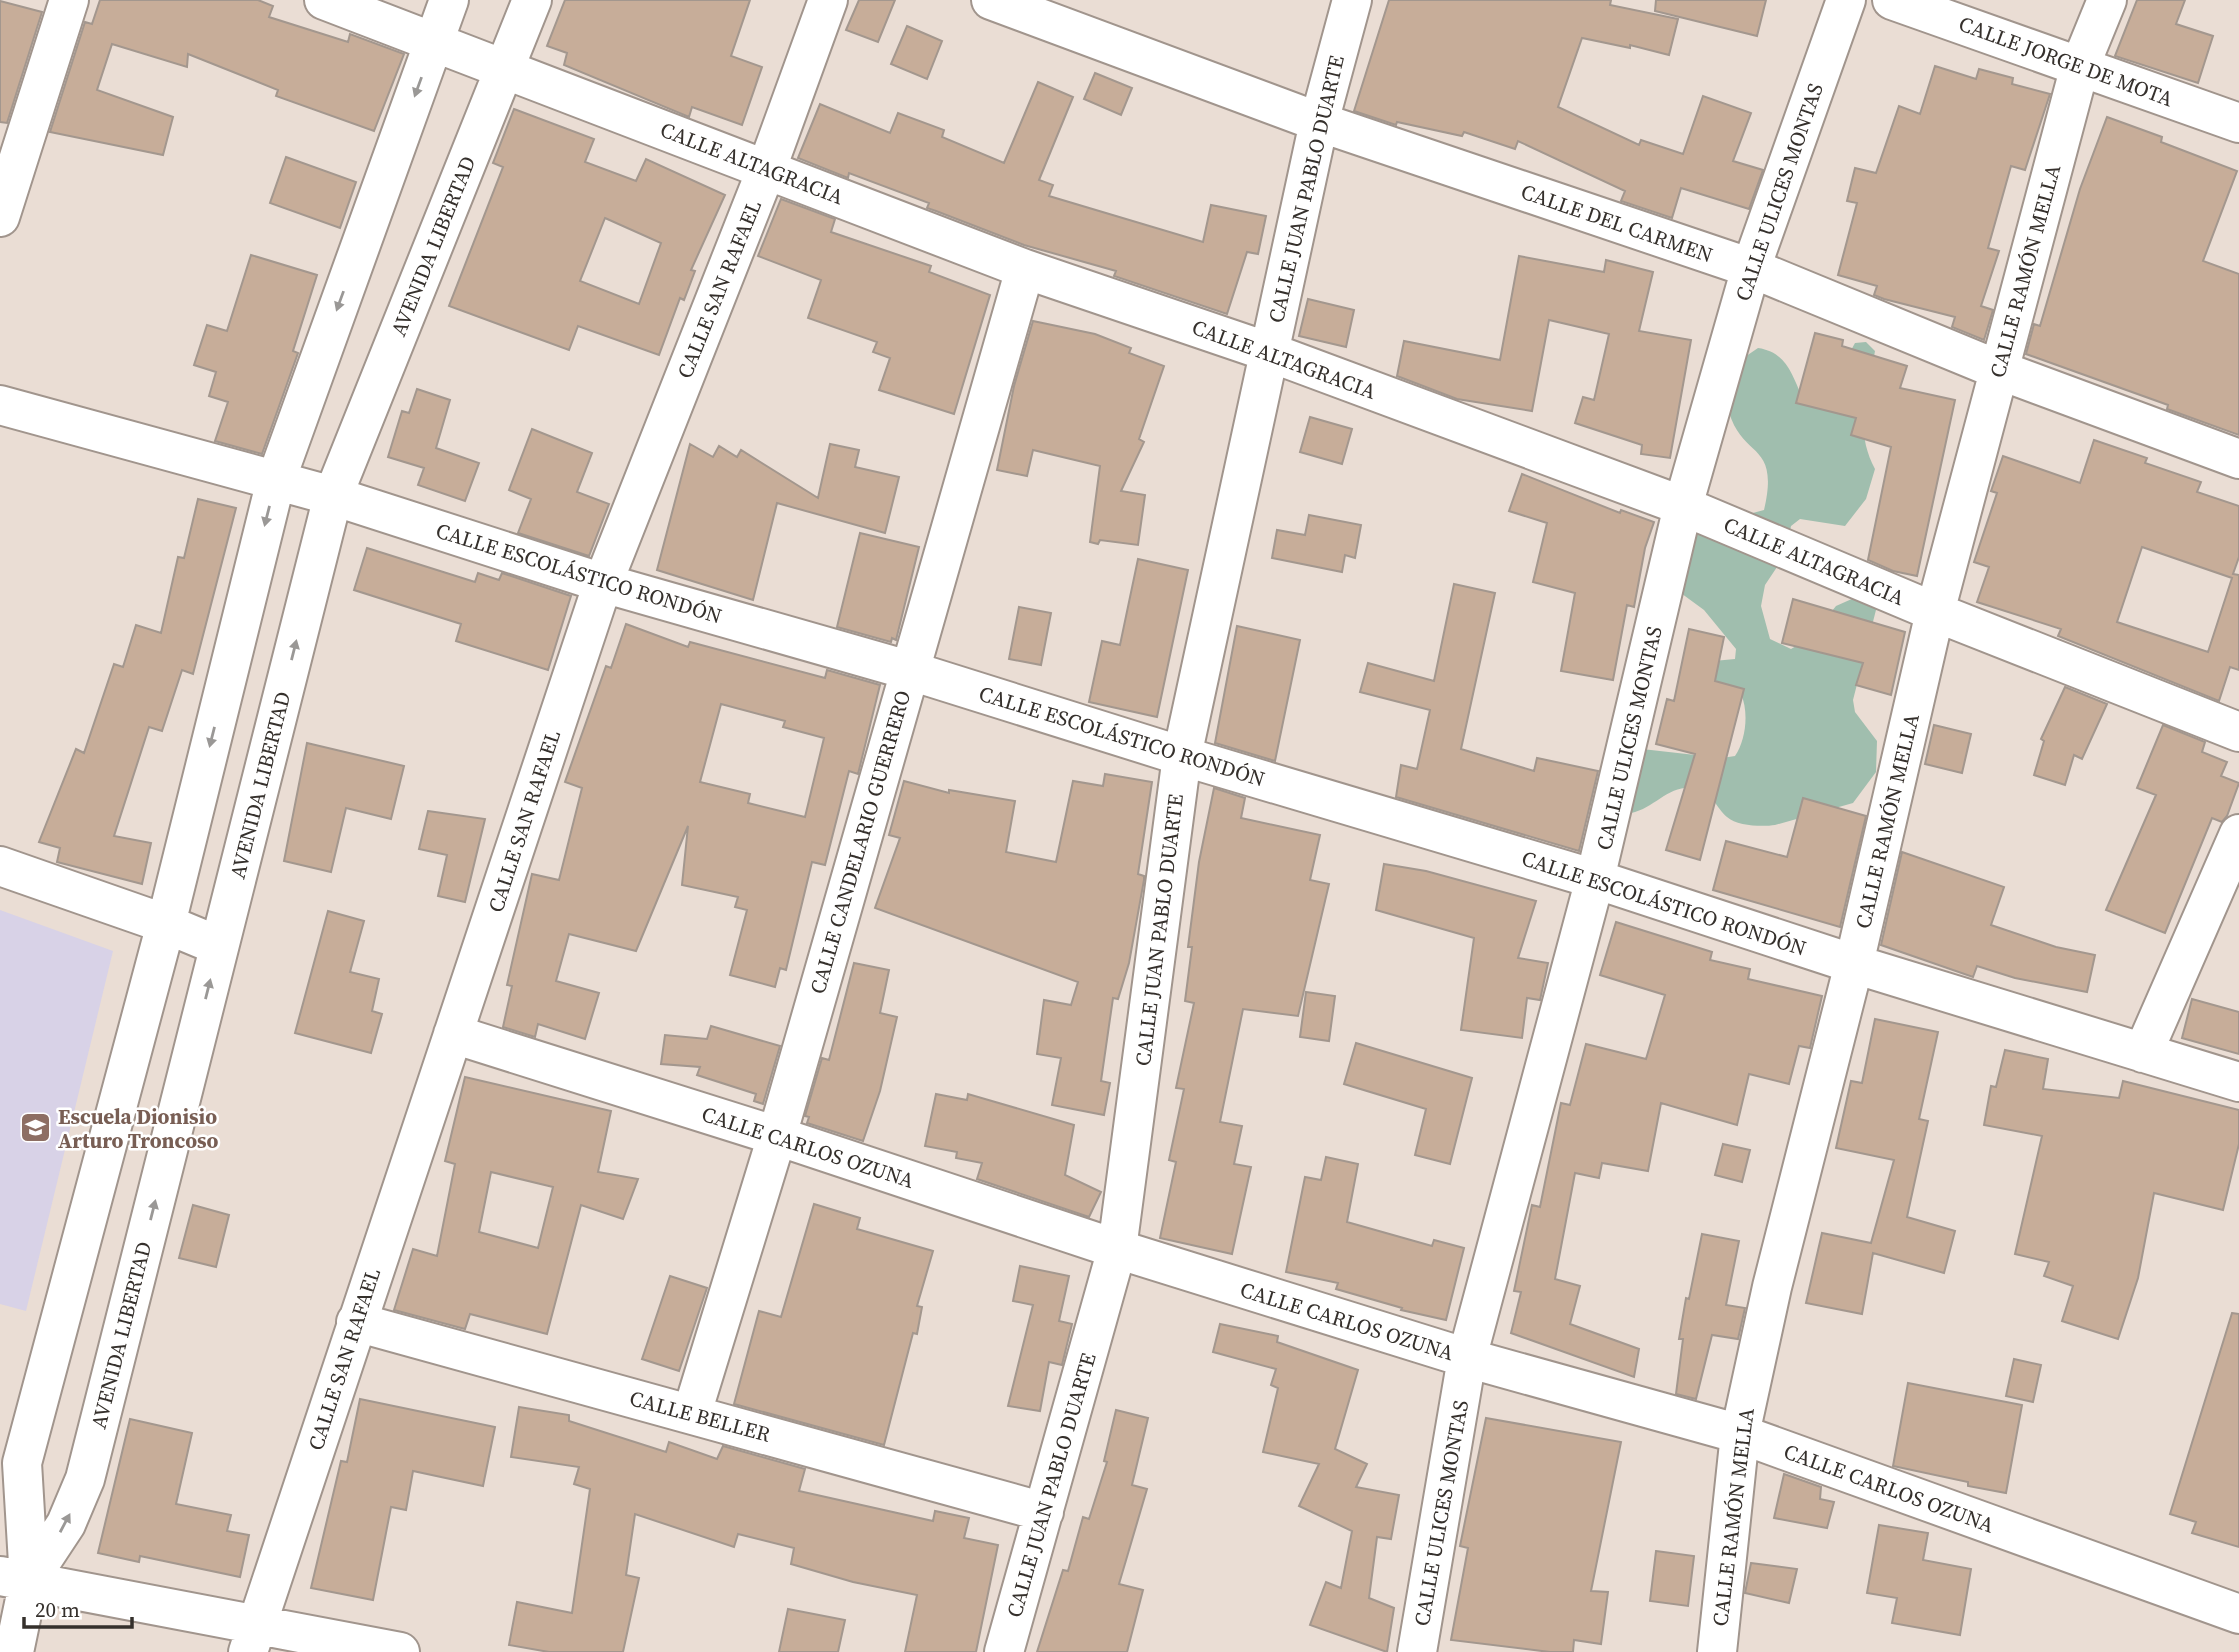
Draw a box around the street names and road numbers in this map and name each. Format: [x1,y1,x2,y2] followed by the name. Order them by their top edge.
[1955,9,2177,113] street label: CALLE JORGE DE MOTA
[1261,52,1351,326] street label: CALLE JUAN PABLO DUARTE
[1728,79,1830,305] street label: CALLE ULICES MONTAS
[656,115,848,211] street label: CALLE ALTAGRACIA
[384,152,482,340] street label: AVENIDA LIBERTAD
[1983,161,2067,381] street label: CALLE RAMÓN MELLA
[1517,177,1717,269] street label: CALLE DEL CARMEN
[670,195,768,383] street label: CALLE SAN RAFAEL
[1188,312,1380,406] street label: CALLE ALTAGRACIA
[1719,510,1909,612] street label: CALLE ALTAGRACIA
[432,516,726,630] street label: CALLE ESCOLÁSTICO RONDÓN
[1589,623,1669,853] street label: CALLE ULICES MONTAS
[975,679,1269,793] street label: CALLE ESCOLÁSTICO RONDÓN
[803,687,917,997] street label: CALLE CANDELARIO GUERRERO
[223,688,297,882] street label: AVENIDA LIBERTAD
[1848,711,1926,931] street label: CALLE RAMÓN MELLA
[481,726,567,916] street label: CALLE SAN RAFAEL
[1128,792,1190,1068] street label: CALLE JUAN PABLO DUARTE
[1518,843,1810,963] street label: CALLE ESCOLÁSTICO RONDÓN
[698,1099,918,1195] street label: CALLE CARLOS OZUNA
[84,1238,158,1432] street label: AVENIDA LIBERTAD
[301,1264,387,1454] street label: CALLE SAN RAFAEL
[1237,1275,1457,1367] street label: CALLE CARLOS OZUNA
[999,1349,1103,1621] street label: CALLE JUAN PABLO DUARTE
[626,1383,774,1449] street label: CALLE BELLER
[1407,1398,1475,1628] street label: CALLE ULICES MONTAS
[1705,1406,1761,1628] street label: CALLE RAMÓN MELLA
[1780,1436,1998,1540] street label: CALLE CARLOS OZUNA

